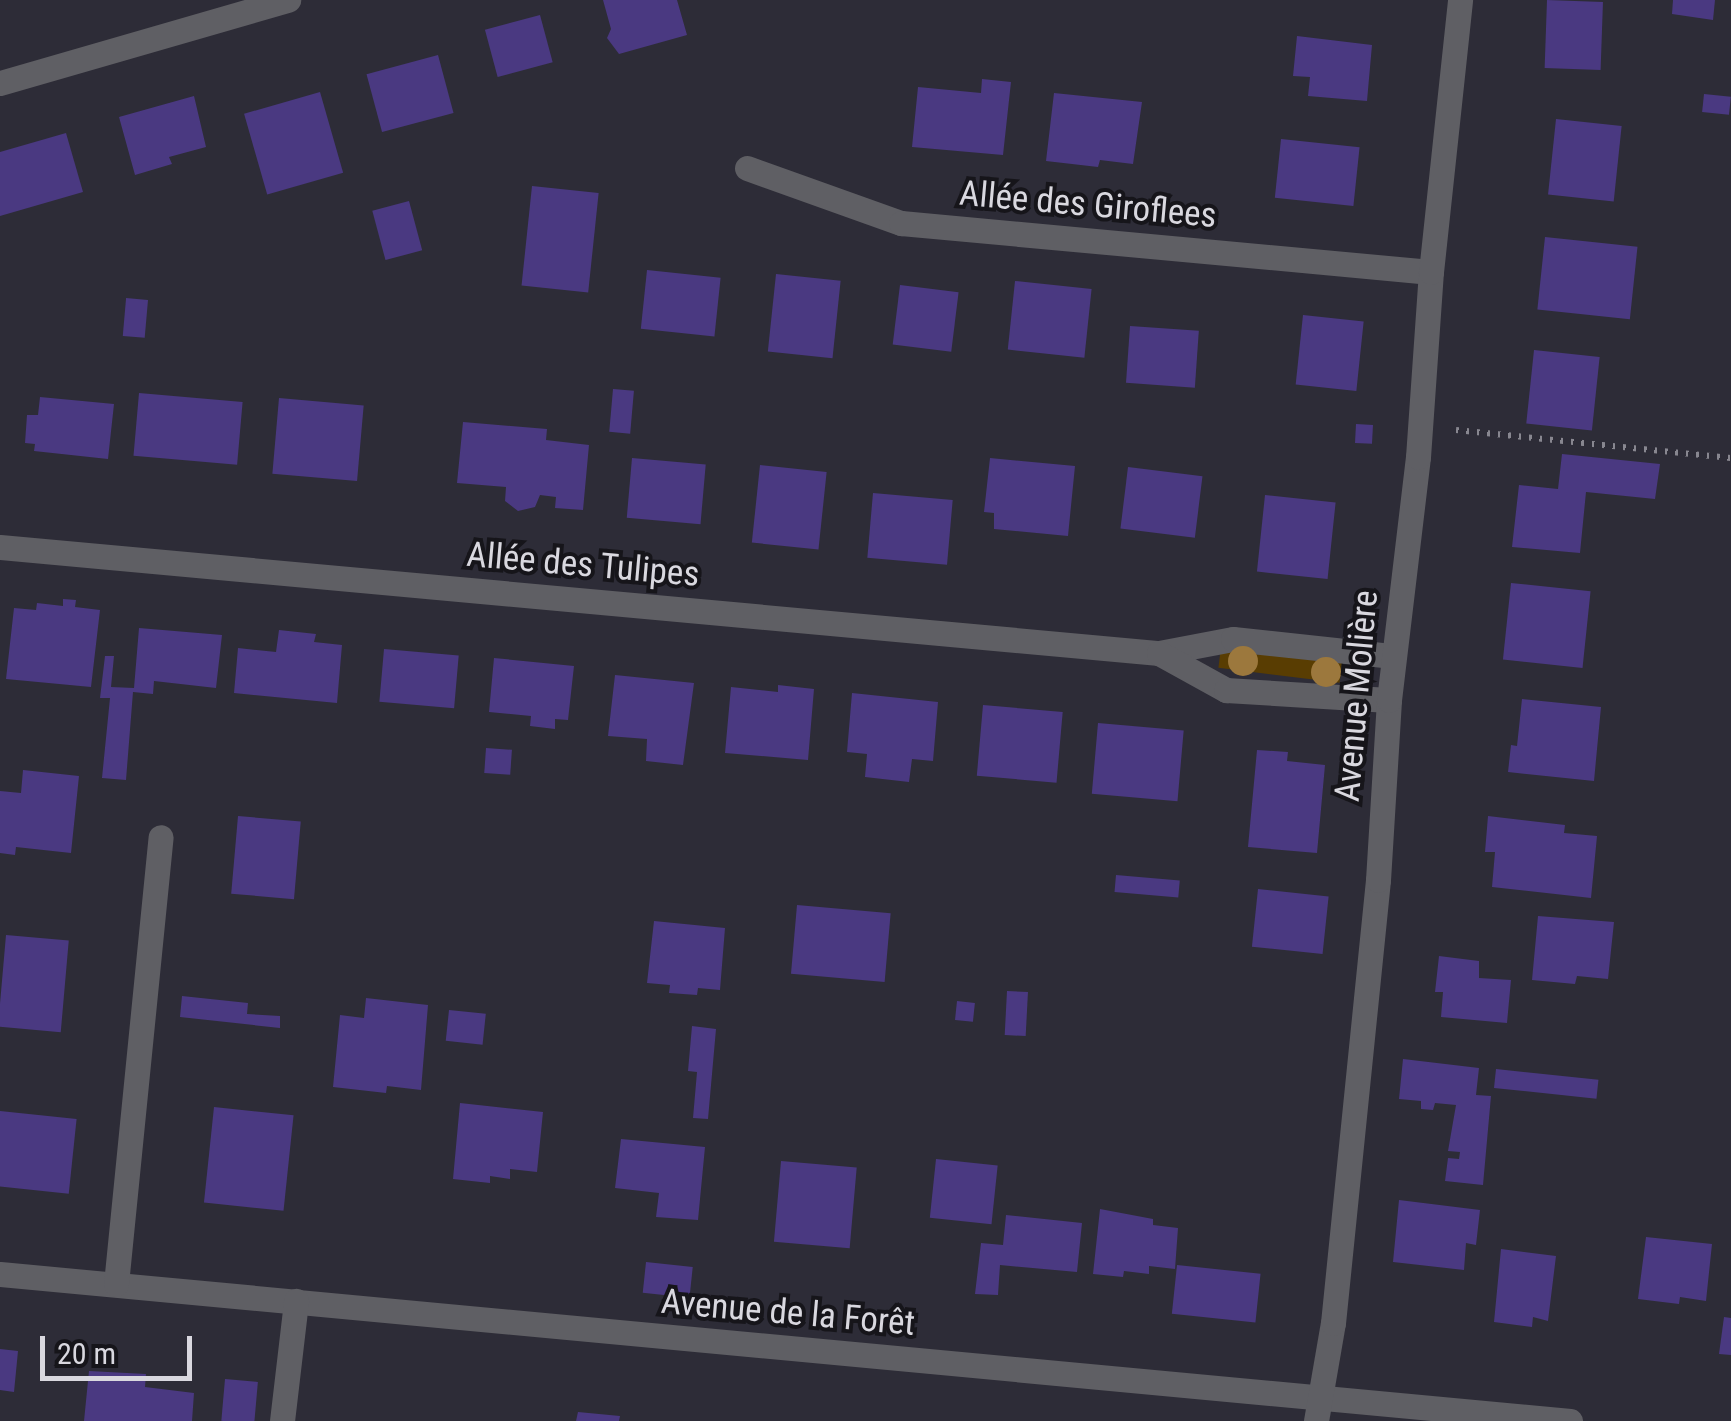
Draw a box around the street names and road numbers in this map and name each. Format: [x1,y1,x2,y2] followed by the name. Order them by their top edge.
[958,173,1218,237] street label: Allée des Giroflees
[465,534,701,596] street label: Allée des Tulipes
[1327,589,1387,803] street label: Avenue Molière
[659,1281,917,1345] street label: Avenue de la Forêt

